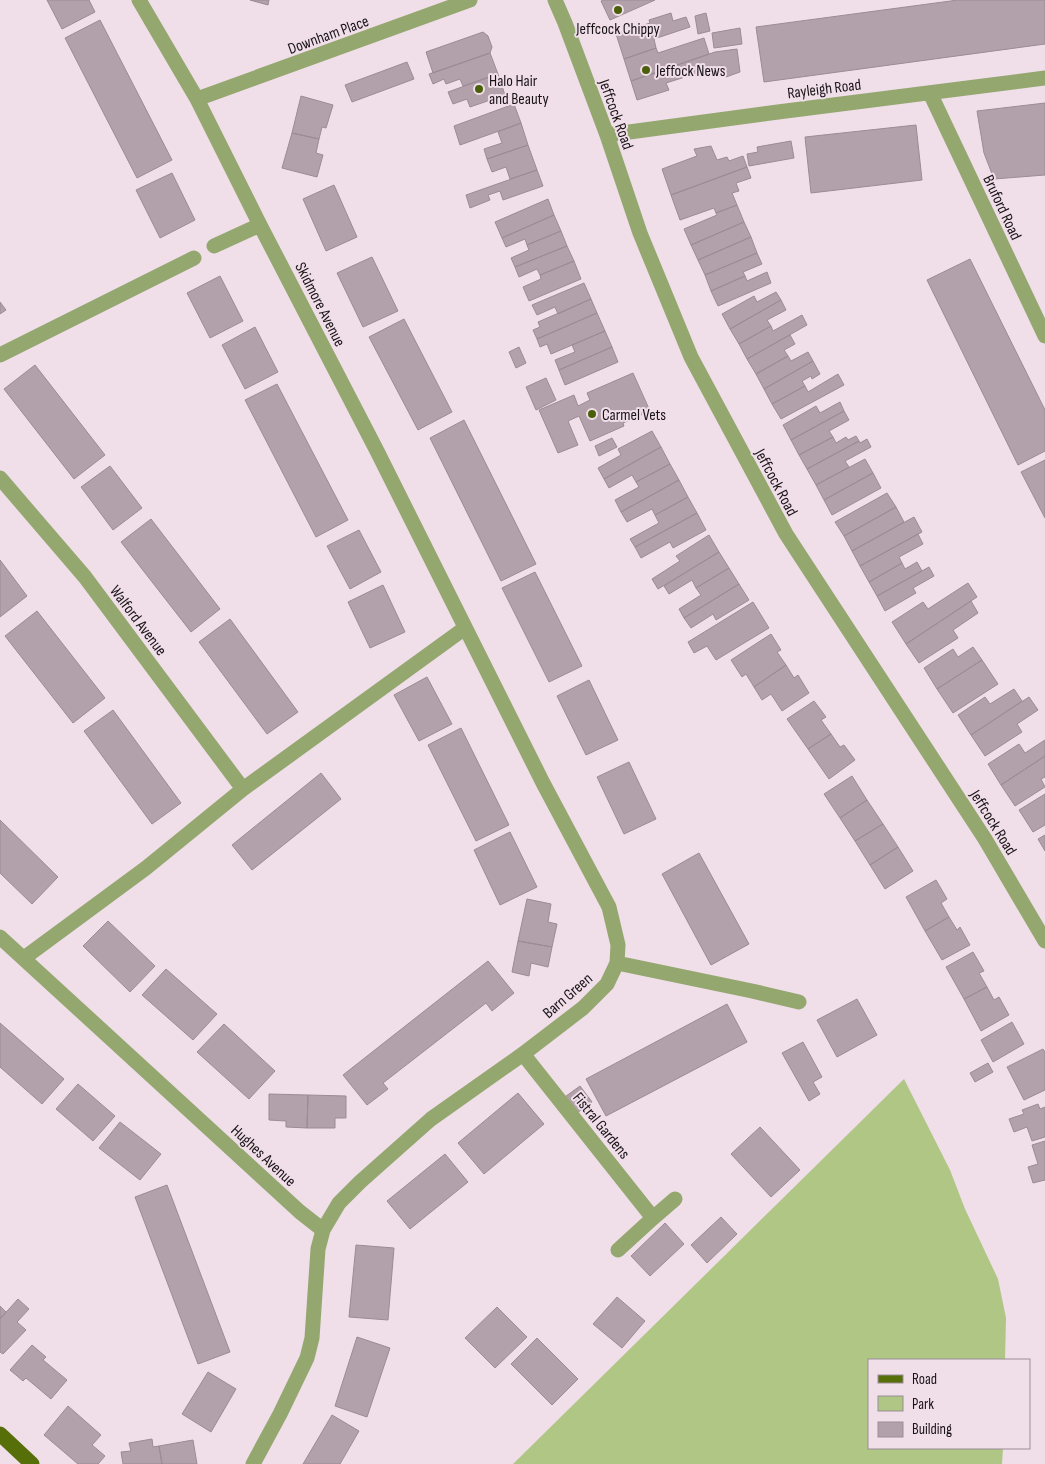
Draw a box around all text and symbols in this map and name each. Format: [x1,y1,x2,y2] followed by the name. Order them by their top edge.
[612,4,624,16] marker: Jeffcock Chippy
[285,12,372,59] street label: Downham Place
[575,20,660,39] place label: Jeffcock Chippy
[655,62,726,81] place label: Jeffock News
[640,64,652,76] marker: Jeffock News
[489,72,549,109] place label: Halo Hair and Beauty
[594,76,637,152] street label: Jeffcock Road
[786,76,862,103] street label: Rayleigh Road
[473,83,485,95] marker: Halo Hair and Beauty
[978,172,1025,243] street label: Bruford Road
[290,259,349,350] street label: Skidmore Avenue
[602,406,666,425] place label: Carmel Vets
[586,408,598,420] marker: Carmel Vets
[750,445,801,519] street label: Jeffcock Road
[105,582,170,660] street label: Walford Avenue
[965,786,1020,859] street label: Jeffcock Road
[539,969,597,1023] street label: Barn Green
[568,1089,634,1163] street label: Fistral Gardens
[227,1121,299,1191] street label: Hughes Avenue
[868,1359,1030,1449] legend
[912,1370,937,1389] text: Road
[912,1395,934,1414] text: Park
[912,1420,952,1439] text: Building

